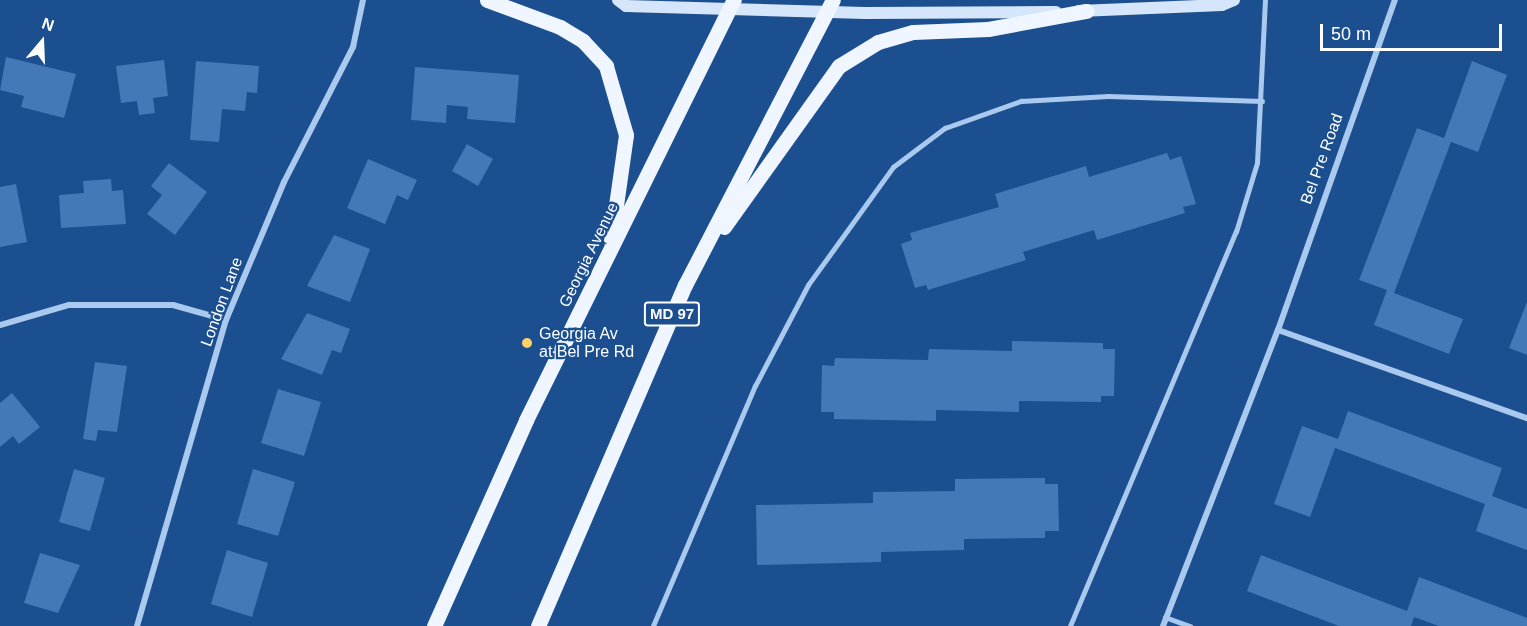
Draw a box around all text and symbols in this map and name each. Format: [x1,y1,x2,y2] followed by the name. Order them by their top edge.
[12,12,72,72] north arrow
[1323,12,1504,50] scale bar
[40,15,56,34] text: N
[1331,24,1371,44] text: 50 m
[1297,111,1347,207] street label: Bel Pre Road
[555,199,623,311] street label: Georgia Avenue
[197,255,247,349] street label: London Lane
[644,302,700,326] road number: MD 97
[539,324,634,362] place label: Georgia Av at Bel Pre Rd
[520,336,534,350] marker: Georgia Av at Bel Pre Rd

